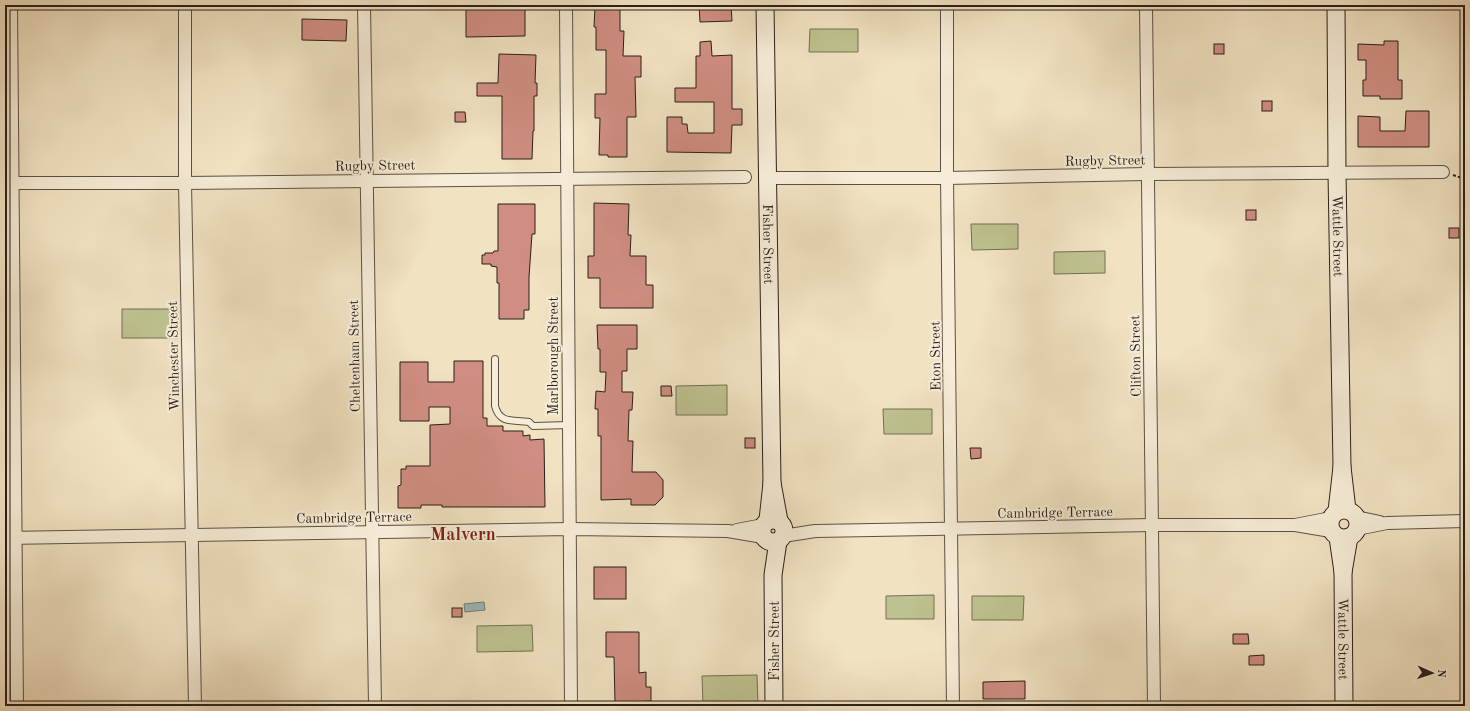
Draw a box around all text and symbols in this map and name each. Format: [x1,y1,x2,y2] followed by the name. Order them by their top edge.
[1065,153,1146,169] street label: Rugby Street
[335,158,416,174] street label: Rugby Street
[1329,195,1345,277] street label: Wattle Street
[760,204,775,284] street label: Fisher Street
[547,297,561,415] street label: Marlborough Street
[347,299,363,412] street label: Cheltenham Street
[166,301,182,411] street label: Winchester Street
[1128,315,1144,397] street label: Clifton Street
[928,321,944,391] street label: Eton Street
[997,505,1113,521] street label: Cambridge Terrace
[296,510,412,526] street label: Cambridge Terrace
[430,526,496,544] district label: Malvern
[1335,598,1350,680] street label: Wattle Street
[768,601,782,681] street label: Fisher Street
[1412,653,1452,693] north arrow
[1435,669,1446,679] text: N

